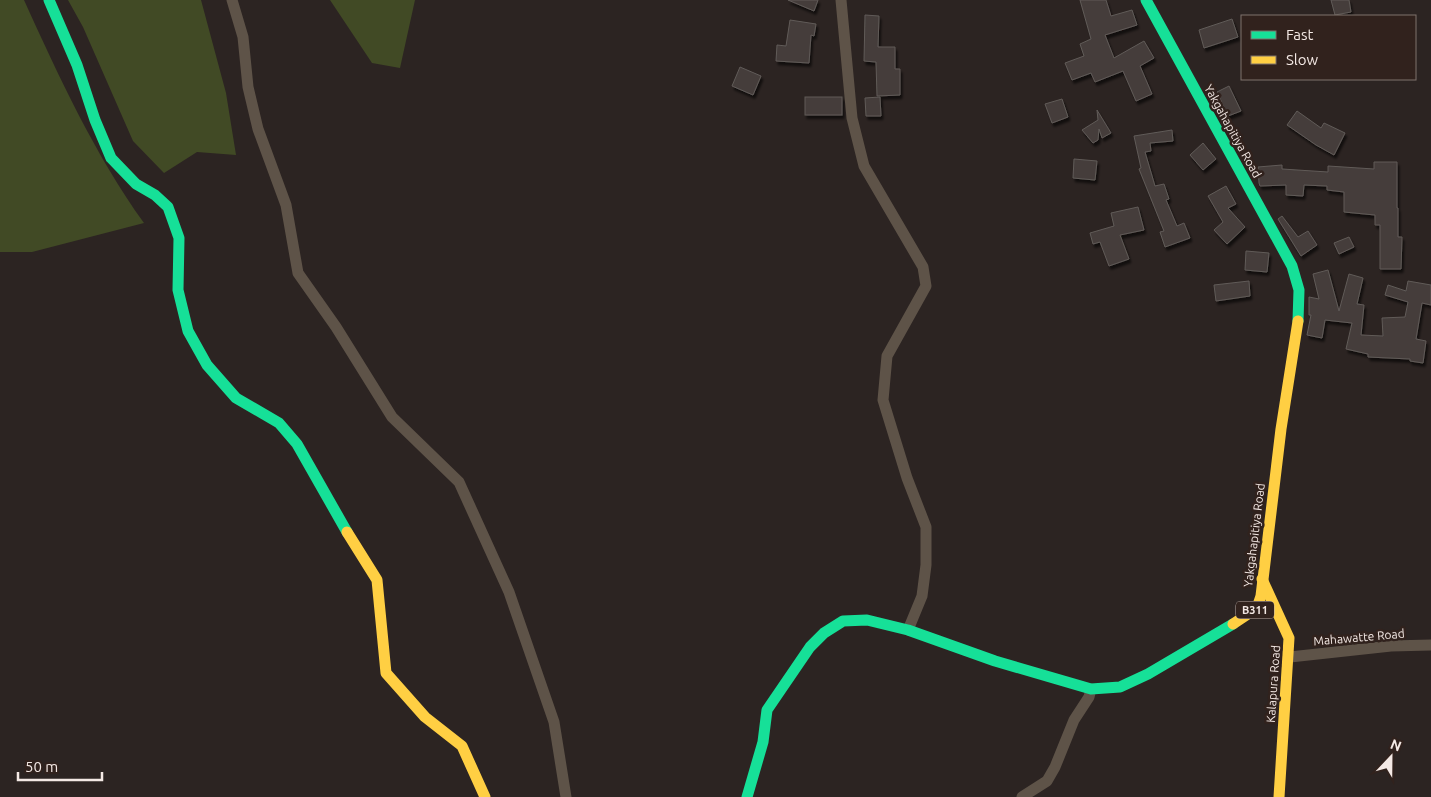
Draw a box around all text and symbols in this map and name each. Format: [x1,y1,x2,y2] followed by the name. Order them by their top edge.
[1241,15,1416,80] legend
[1286,26,1314,43] text: Fast
[1286,51,1319,68] text: Slow
[1202,82,1264,180] street label: Yakgahapitiya Road
[1241,482,1267,588] street label: Yakgahapitiya Road
[1236,602,1274,618] road number: B311
[1313,627,1405,647] street label: Mahawatte Road
[1264,645,1282,723] street label: Kalapura Road
[1366,732,1416,782] north arrow
[1388,736,1404,754] text: N
[18,750,101,782] scale bar
[25,758,58,775] text: 50 m

